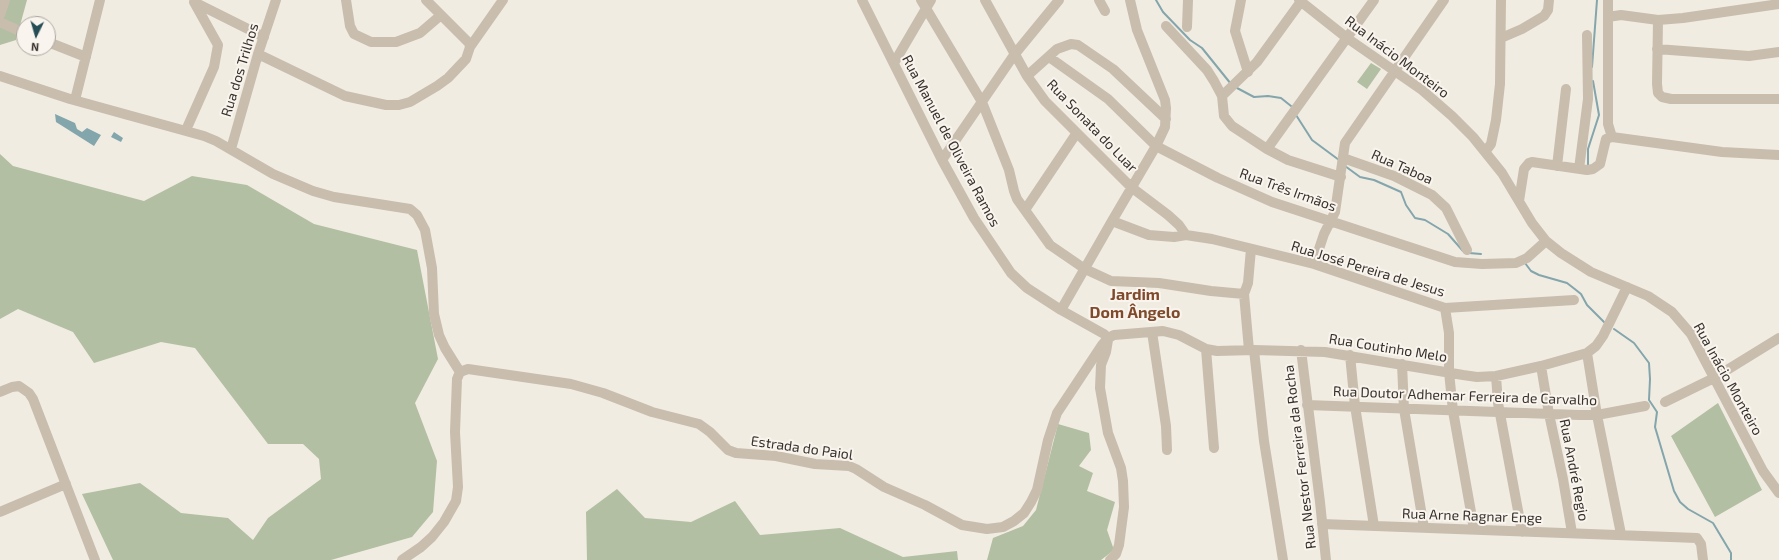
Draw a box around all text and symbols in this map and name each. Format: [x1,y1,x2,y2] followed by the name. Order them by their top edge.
[1341,12,1453,102] street label: Rua Inácio Monteiro
[16,16,56,56] north arrow
[218,21,262,119] street label: Rua dos Trilhos
[30,41,40,54] text: N
[898,52,1004,230] street label: Rua Manuel de Oliveira Ramos
[1043,76,1141,176] street label: Rua Sonata do Luar
[1369,146,1435,188] street label: Rua Taboa
[1237,165,1339,215] street label: Rua Três Irmãos
[1289,238,1447,300] street label: Rua José Pereira de Jesus
[1090,285,1180,323] district label: Jardim Dom Ângelo
[1690,320,1766,438] street label: Rua Inácio Monteiro
[1328,330,1448,366] street label: Rua Coutinho Melo
[1280,364,1320,550] street label: Rua Nestor Ferreira da Rocha
[1333,383,1597,409] street label: Rua Doutor Adhemar Ferreira de Carvalho
[1556,417,1592,523] street label: Rua André Regio
[750,433,854,463] street label: Estrada do Paiol
[1402,505,1542,527] street label: Rua Arne Ragnar Enge

